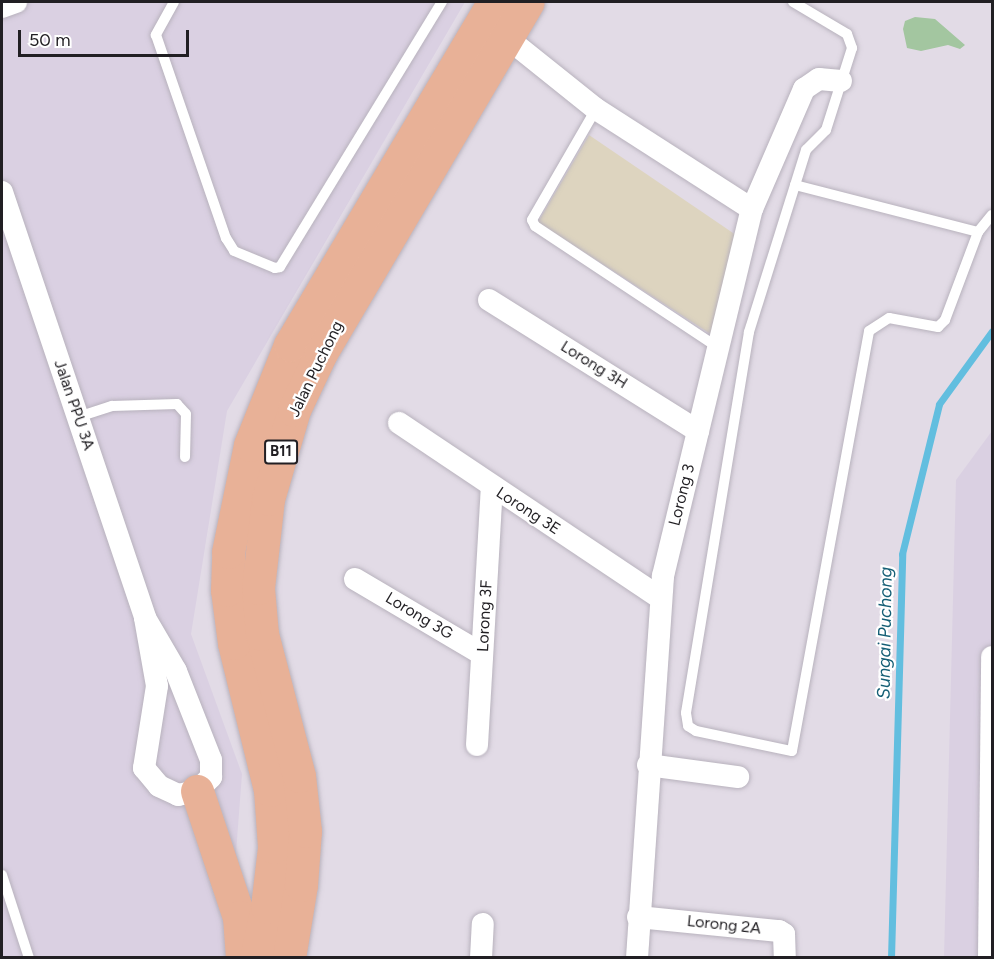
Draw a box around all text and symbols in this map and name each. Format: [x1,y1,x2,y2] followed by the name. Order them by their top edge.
[21,18,192,56] scale bar
[29,29,71,51] text: 50 m
[285,318,347,420] street label: Jalan Puchong
[557,337,631,393] street label: Lorong 3H
[50,357,98,453] street label: Jalan PPU 3A
[263,440,299,464] road number: B11
[665,462,699,528] street label: Lorong 3
[492,483,564,539] street label: Lorong 3E
[873,567,897,699] water label: Sungai Puchong
[474,580,496,652] street label: Lorong 3F
[382,588,456,644] street label: Lorong 3G
[686,912,762,938] street label: Lorong 2A

